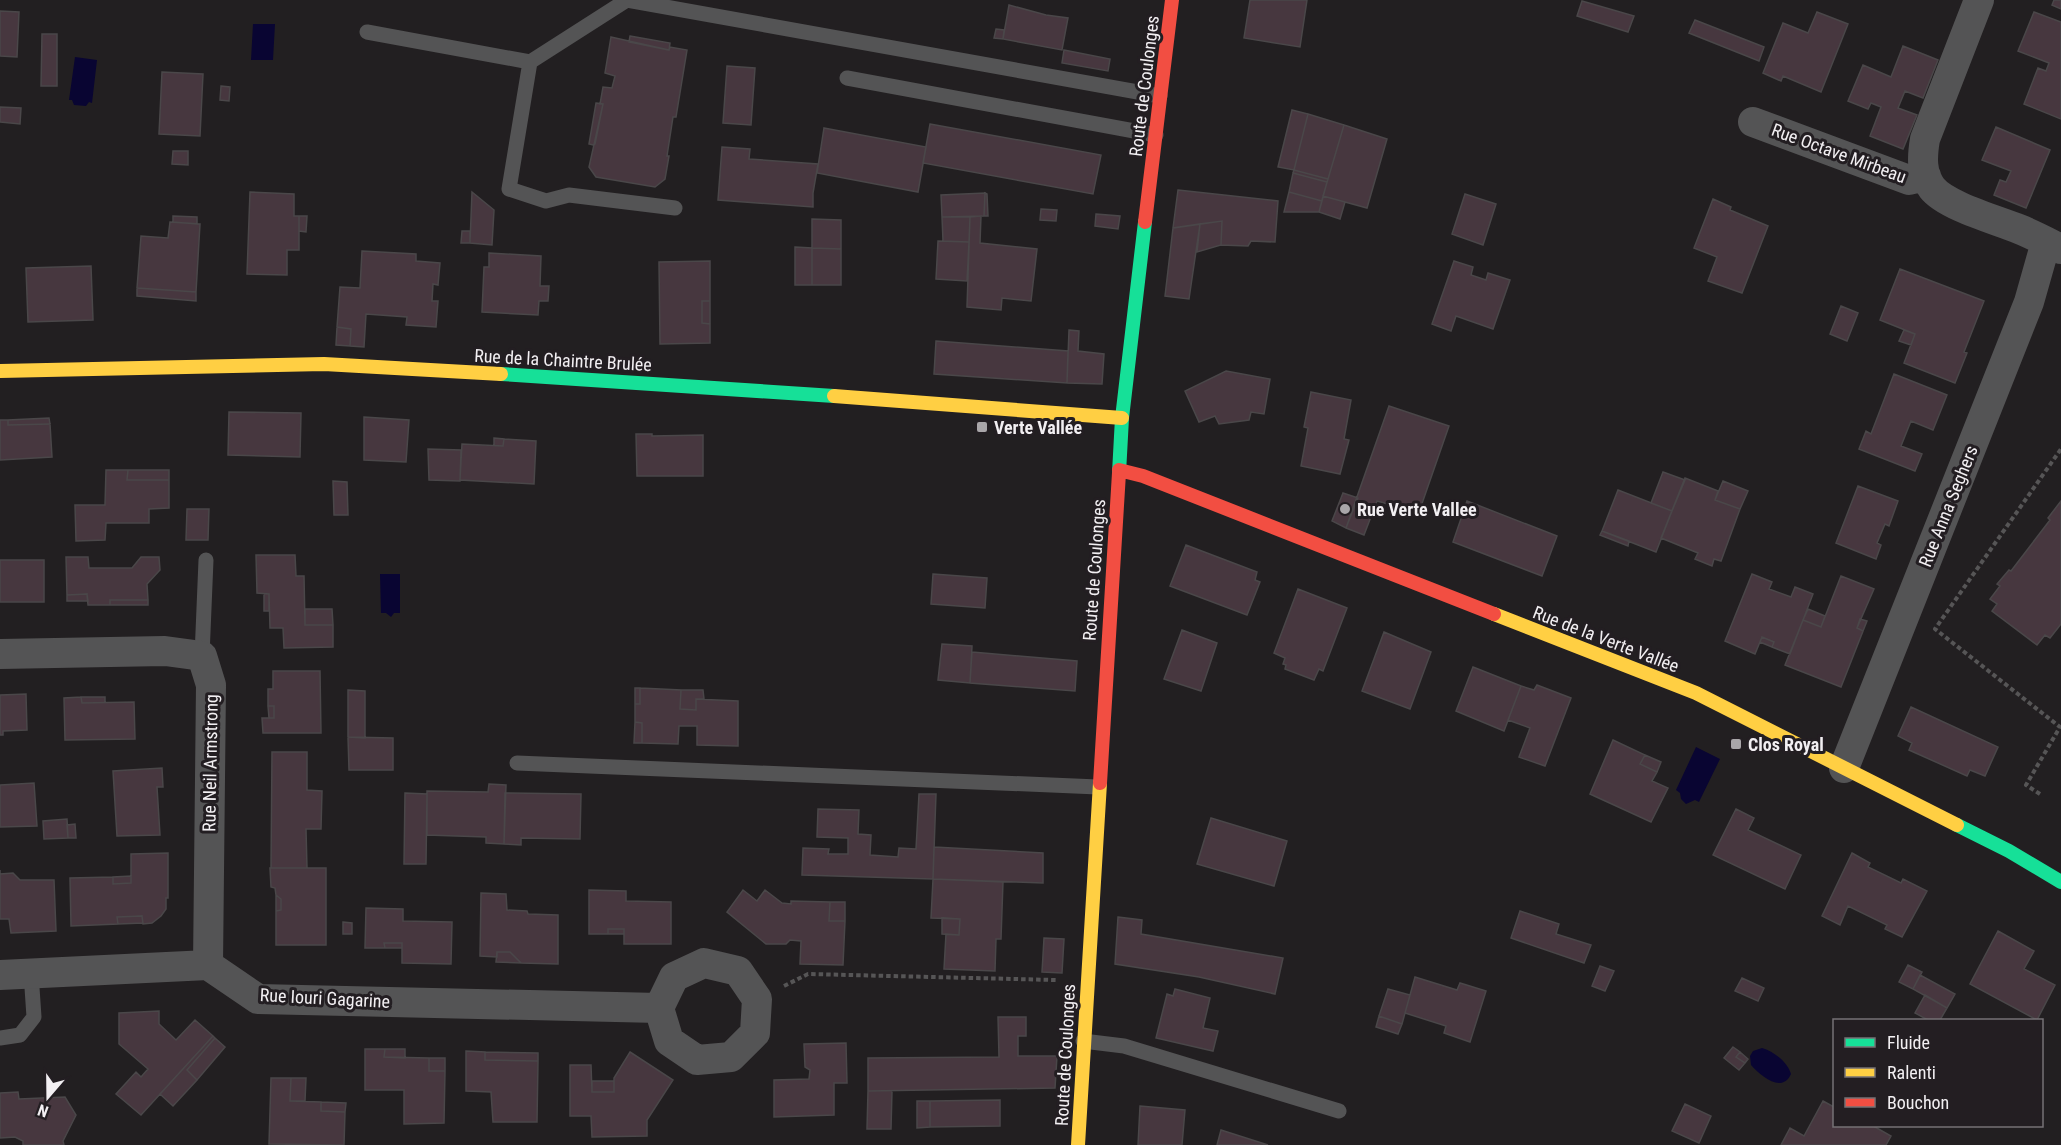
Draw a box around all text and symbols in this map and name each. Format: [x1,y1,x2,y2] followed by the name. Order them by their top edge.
[1125,14,1163,158] street label: Route de Coulonges
[1769,119,1909,187] street label: Rue Octave Mirbeau
[474,345,652,375] street label: Rue de la Chaintre Brulée
[994,417,1082,438] place label: Verte Vallée
[975,420,989,434] marker: Verte Vallée
[1914,442,1982,570] street label: Rue Anna Seghers
[1079,498,1109,642] street label: Route de Coulonges
[1357,499,1477,520] place label: Rue Verte Vallee
[1338,502,1352,516] marker: Rue Verte Vallee
[1530,601,1682,677] street label: Rue de la Verte Vallée
[198,694,222,832] street label: Rue Neil Armstrong
[1748,734,1824,755] place label: Clos Royal
[1729,737,1743,751] marker: Clos Royal
[259,984,391,1012] street label: Rue Iouri Gagarine
[1051,984,1079,1126] street label: Route de Coulonges
[1833,1019,2043,1127] legend
[1887,1032,1930,1053] text: Fluide
[1887,1062,1936,1083] text: Ralenti
[18,1067,78,1127] north arrow
[1887,1092,1949,1113] text: Bouchon
[35,1100,51,1121] text: N

